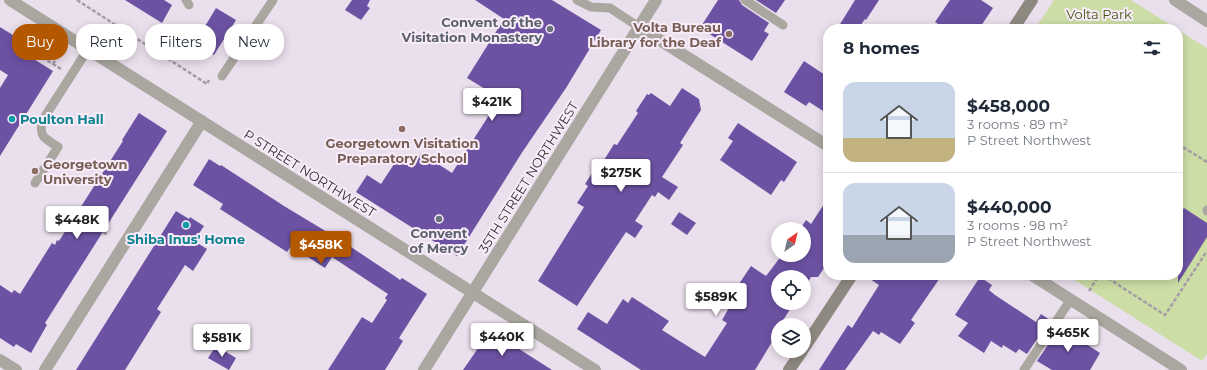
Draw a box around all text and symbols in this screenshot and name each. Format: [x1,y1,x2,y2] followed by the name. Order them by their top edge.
[1066,6,1132,22] park label: Volta Park
[401,14,542,45] place label: Convent of the Visitation Monastery
[589,19,722,50] place label: Volta Bureau Library for the Deaf
[12,24,68,60] chip: Buy
[76,24,137,60] chip: Rent
[145,24,216,60] chip: Filters
[224,24,284,60] chip: New
[545,24,555,34] marker: Convent of the Visitation Monastery
[724,29,734,39] marker: Volta Bureau Library for the Deaf
[1141,37,1163,59] icon: filters
[843,38,920,58] text: 8 homes
[464,88,520,122] pin: $421K
[472,93,512,109] text: $421K
[967,96,1050,116] text: $458,000
[475,98,582,256] street label: 35TH STREET NORTHWEST
[875,98,923,146] icon: home
[20,111,104,127] place label: Poulton Hall
[7,114,17,124] marker: Poulton Hall
[967,116,1068,132] text: 3 rooms · 89 m²
[397,124,407,134] marker: Georgetown Visitation Preparatory School
[241,126,379,220] street label: P STREET NORTHWEST
[967,132,1091,148] text: P Street Northwest
[325,135,479,166] place label: Georgetown Visitation Preparatory School
[43,156,127,187] place label: Georgetown University
[593,159,649,193] pin: $275K
[600,164,642,180] text: $275K
[30,166,40,176] marker: Georgetown University
[967,197,1052,217] text: $440,000
[875,199,923,247] icon: home
[49,206,105,240] pin: $448K
[55,211,99,227] text: $448K
[434,214,444,224] marker: Convent of Mercy
[967,217,1068,233] text: 3 rooms · 98 m²
[181,220,191,230] marker: Shiba Inus' Home
[771,222,811,262] north arrow
[771,222,811,358] map controls
[410,225,469,256] place label: Convent of Mercy
[127,231,245,247] place label: Shiba Inus' Home
[293,231,349,265] pin: $458K
[967,233,1091,249] text: P Street Northwest
[299,236,343,252] text: $458K
[771,270,811,310] button: locate
[688,283,744,317] pin: $589K
[695,288,737,304] text: $589K
[771,318,811,358] button: layers
[1040,319,1096,353] pin: $465K
[474,323,530,357] pin: $440K
[194,324,250,358] pin: $581K
[1046,324,1090,340] text: $465K
[480,328,524,344] text: $440K
[202,329,242,345] text: $581K

